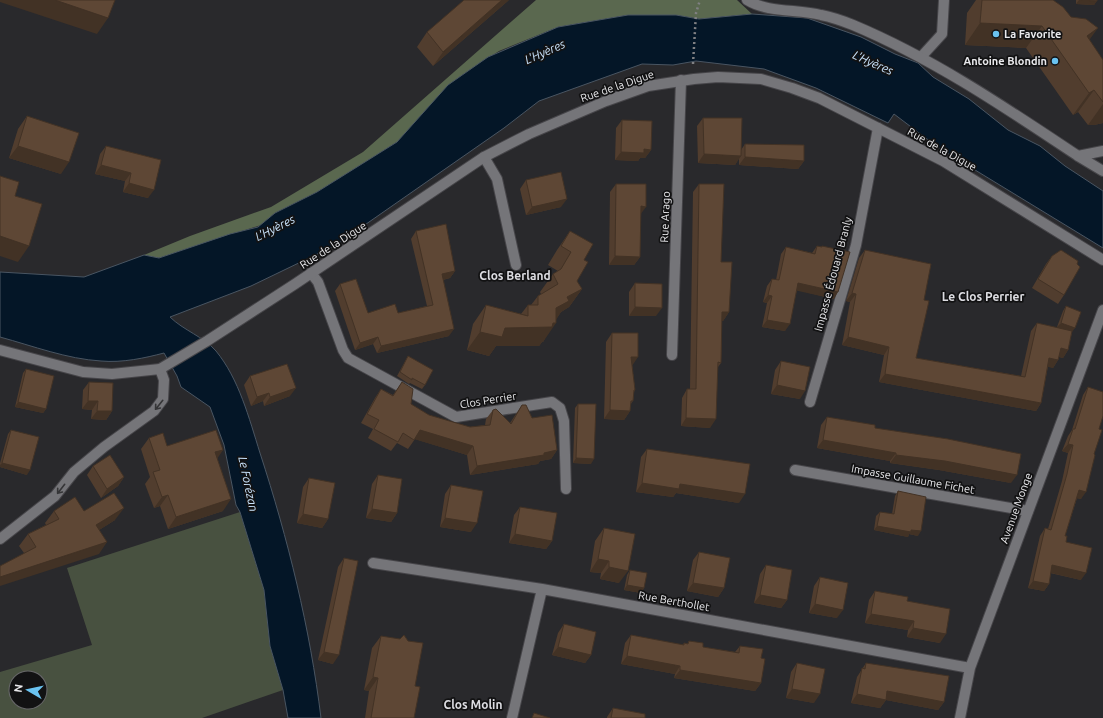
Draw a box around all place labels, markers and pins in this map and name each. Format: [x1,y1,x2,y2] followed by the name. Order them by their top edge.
[1004,28,1061,40] place label: La Favorite
[991,29,1001,39] marker: La Favorite
[963,55,1047,67] place label: Antoine Blondin
[1050,56,1060,66] marker: Antoine Blondin

